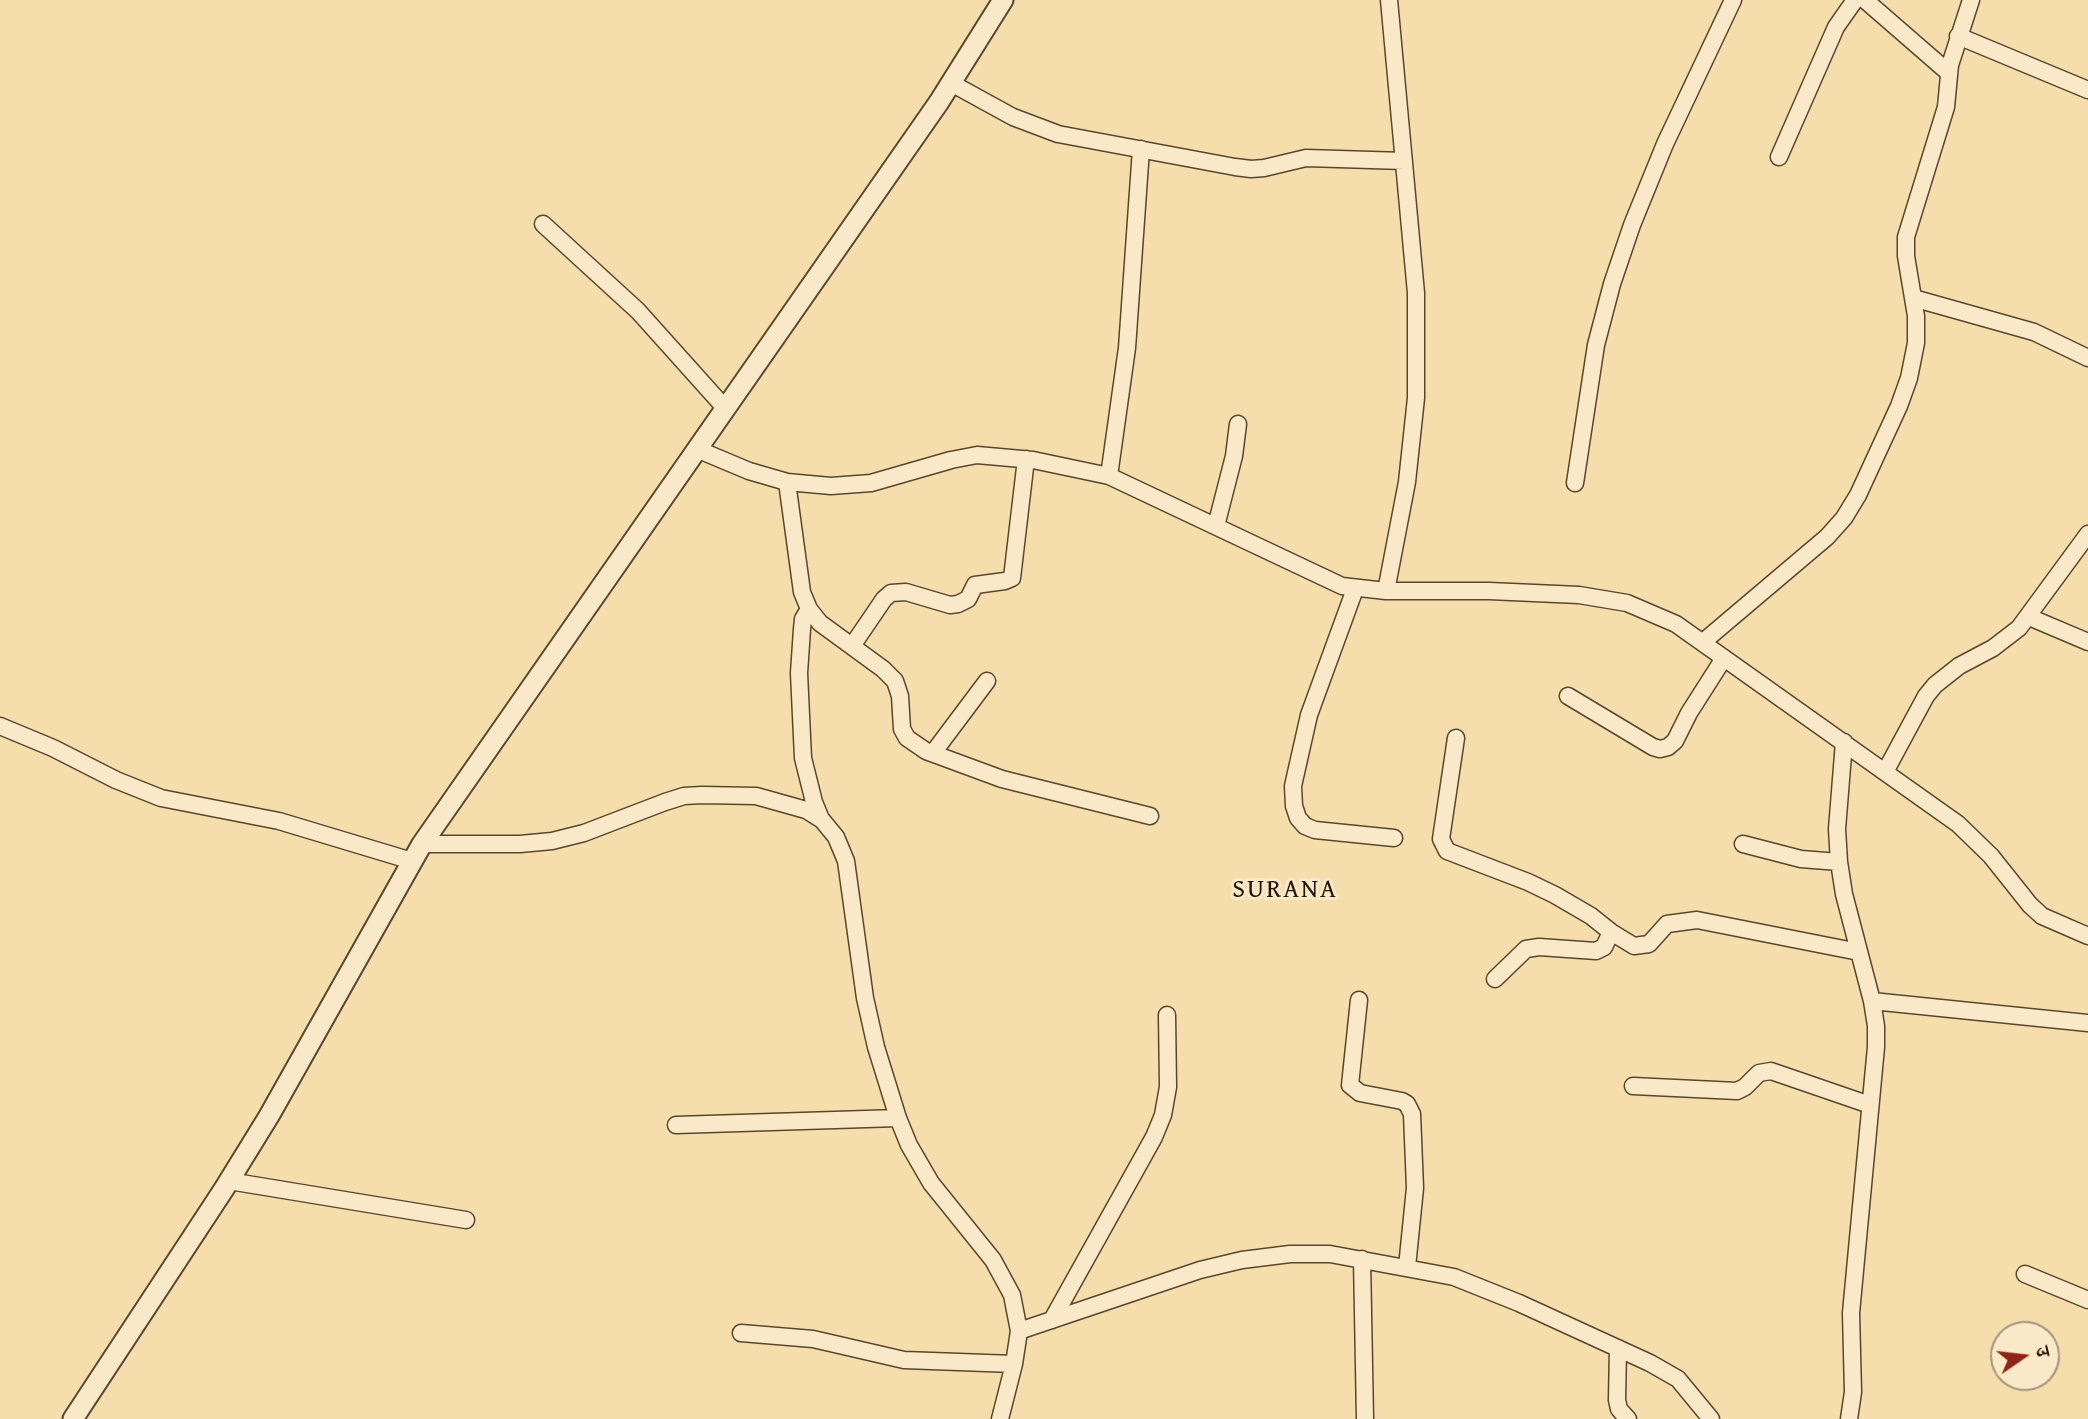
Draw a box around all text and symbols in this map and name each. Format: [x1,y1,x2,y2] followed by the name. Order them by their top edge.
[1233,874,1337,906] district label: SURANA
[1990,1321,2060,1391] north arrow
[2029,1343,2058,1359] text: उ

